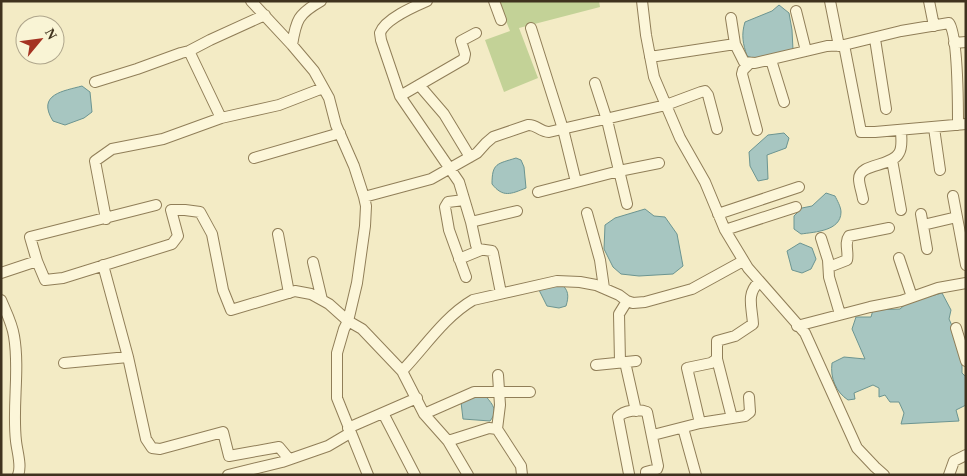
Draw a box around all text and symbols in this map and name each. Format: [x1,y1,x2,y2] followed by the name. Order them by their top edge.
[15,15,65,65] north arrow
[42,26,60,42] text: N

